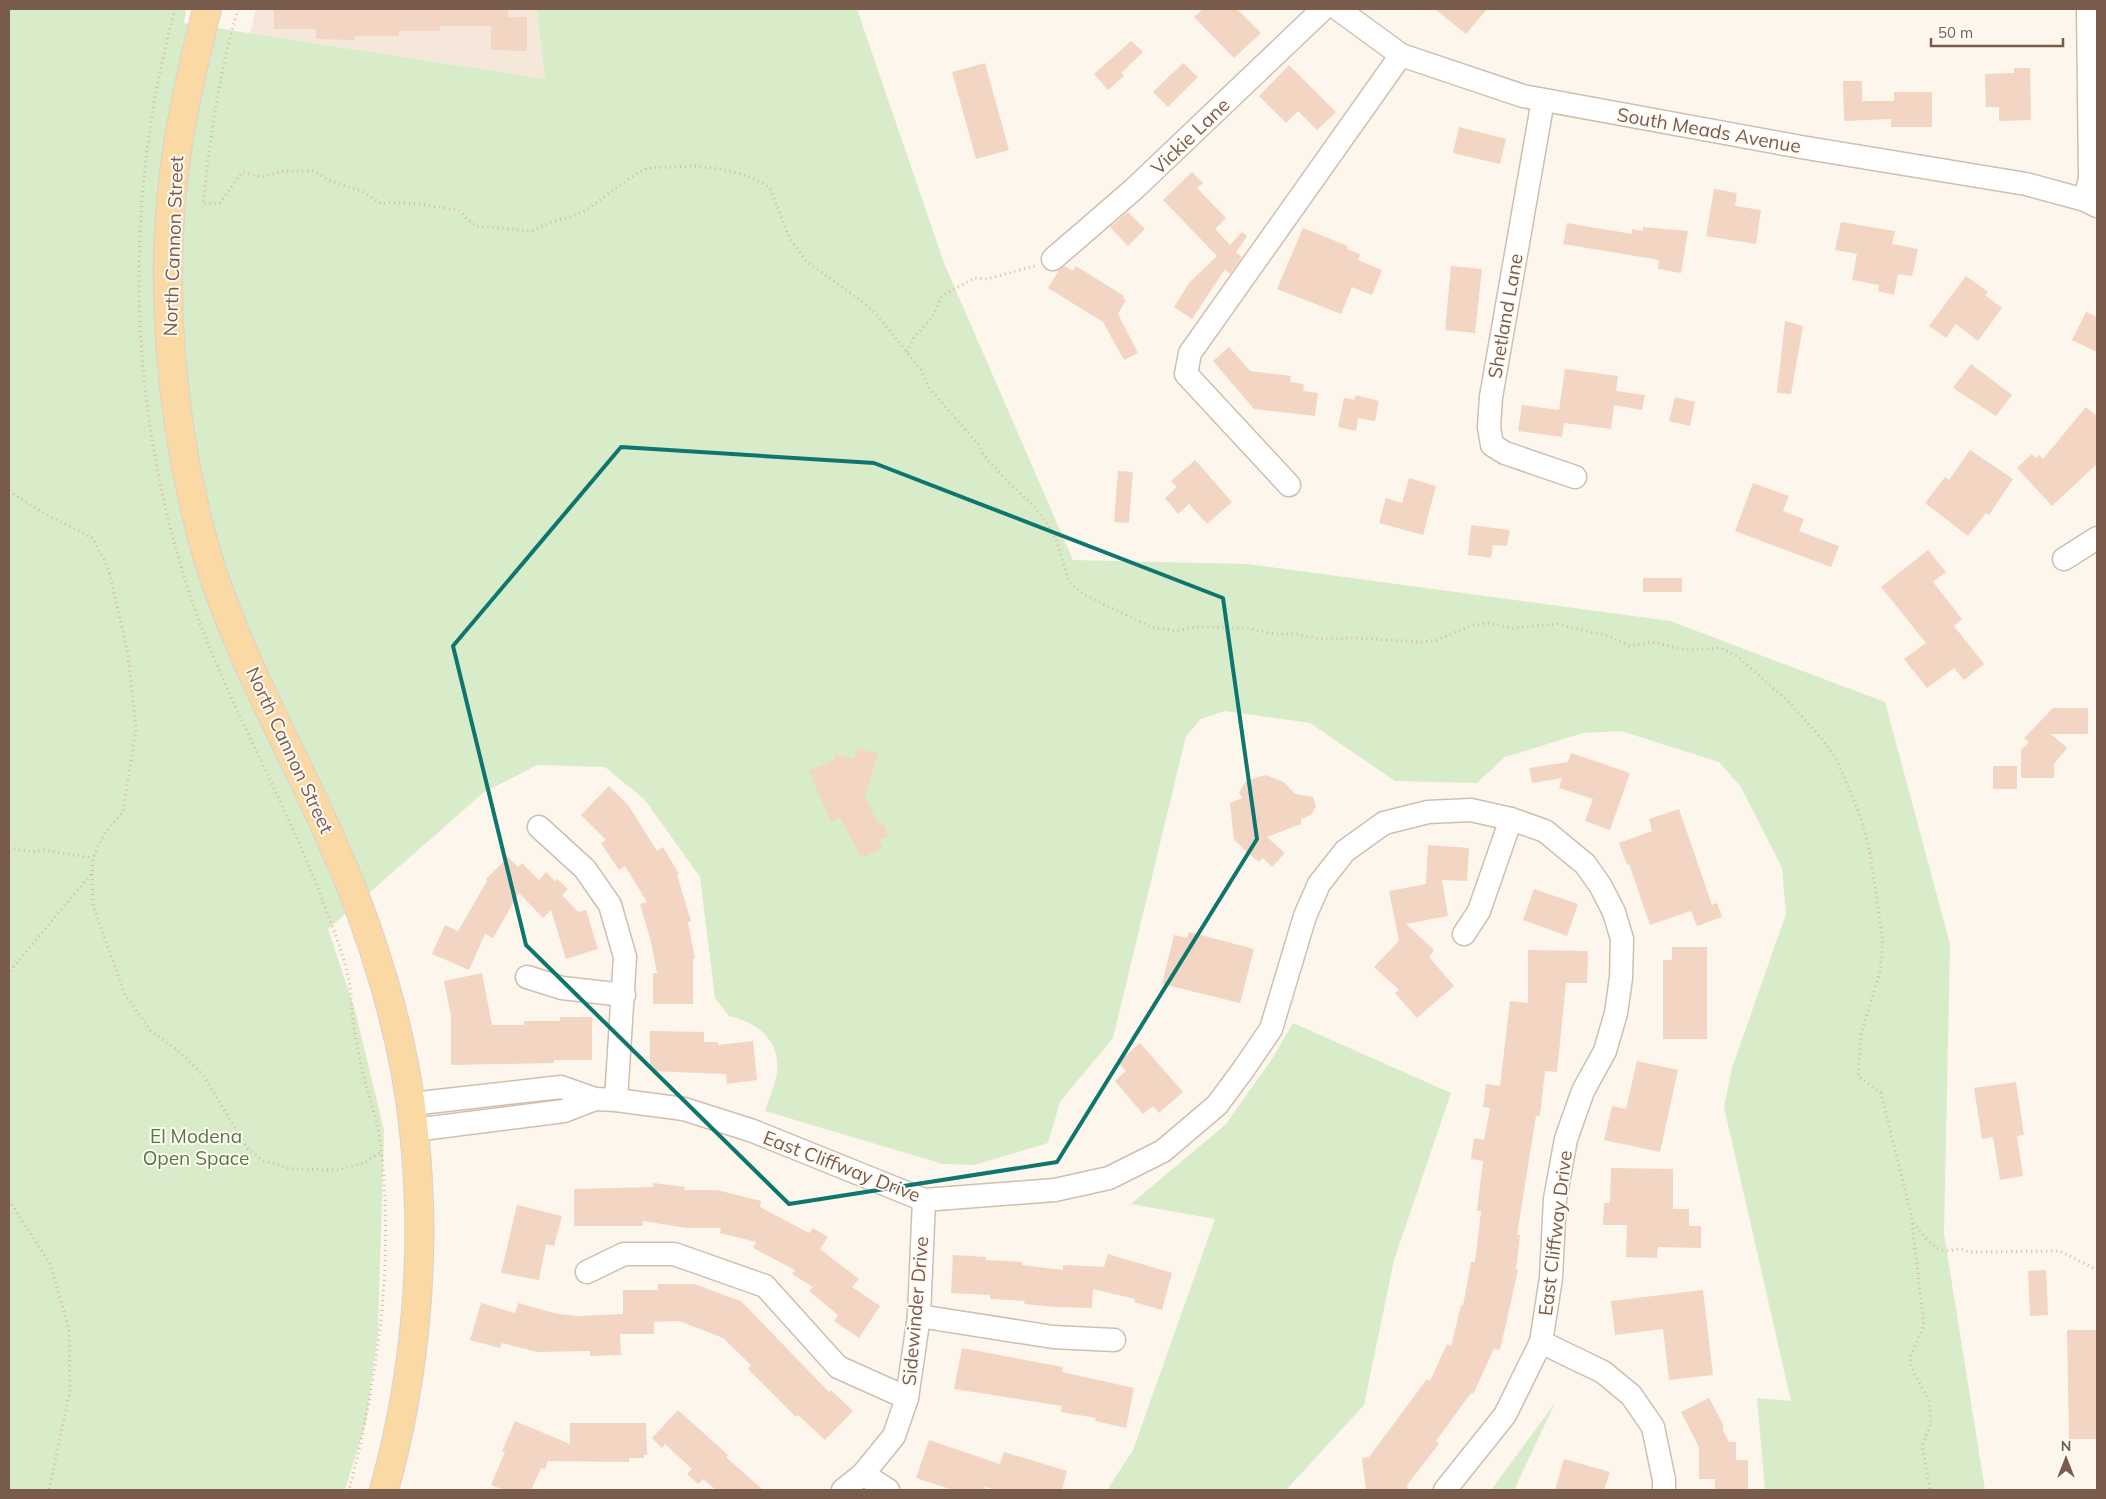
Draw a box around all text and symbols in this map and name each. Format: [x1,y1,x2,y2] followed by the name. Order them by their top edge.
[1931,15,2064,47] scale bar
[1938,23,1973,42] text: 50 m
[1146,93,1234,179] street label: Vickie Lane
[1615,102,1803,158] street label: South Meads Avenue
[158,155,188,337] street label: North Cannon Street
[1482,252,1528,380] street label: Shetland Lane
[241,663,339,837] street label: North Cannon Street
[143,1124,249,1170] park label: El Modena Open Space
[760,1125,924,1207] street label: East Cliffway Drive
[1533,1149,1577,1317] street label: East Cliffway Drive
[897,1235,933,1387] street label: Sidewinder Drive
[2041,1434,2091,1484] north arrow
[2061,1437,2071,1455] text: N

